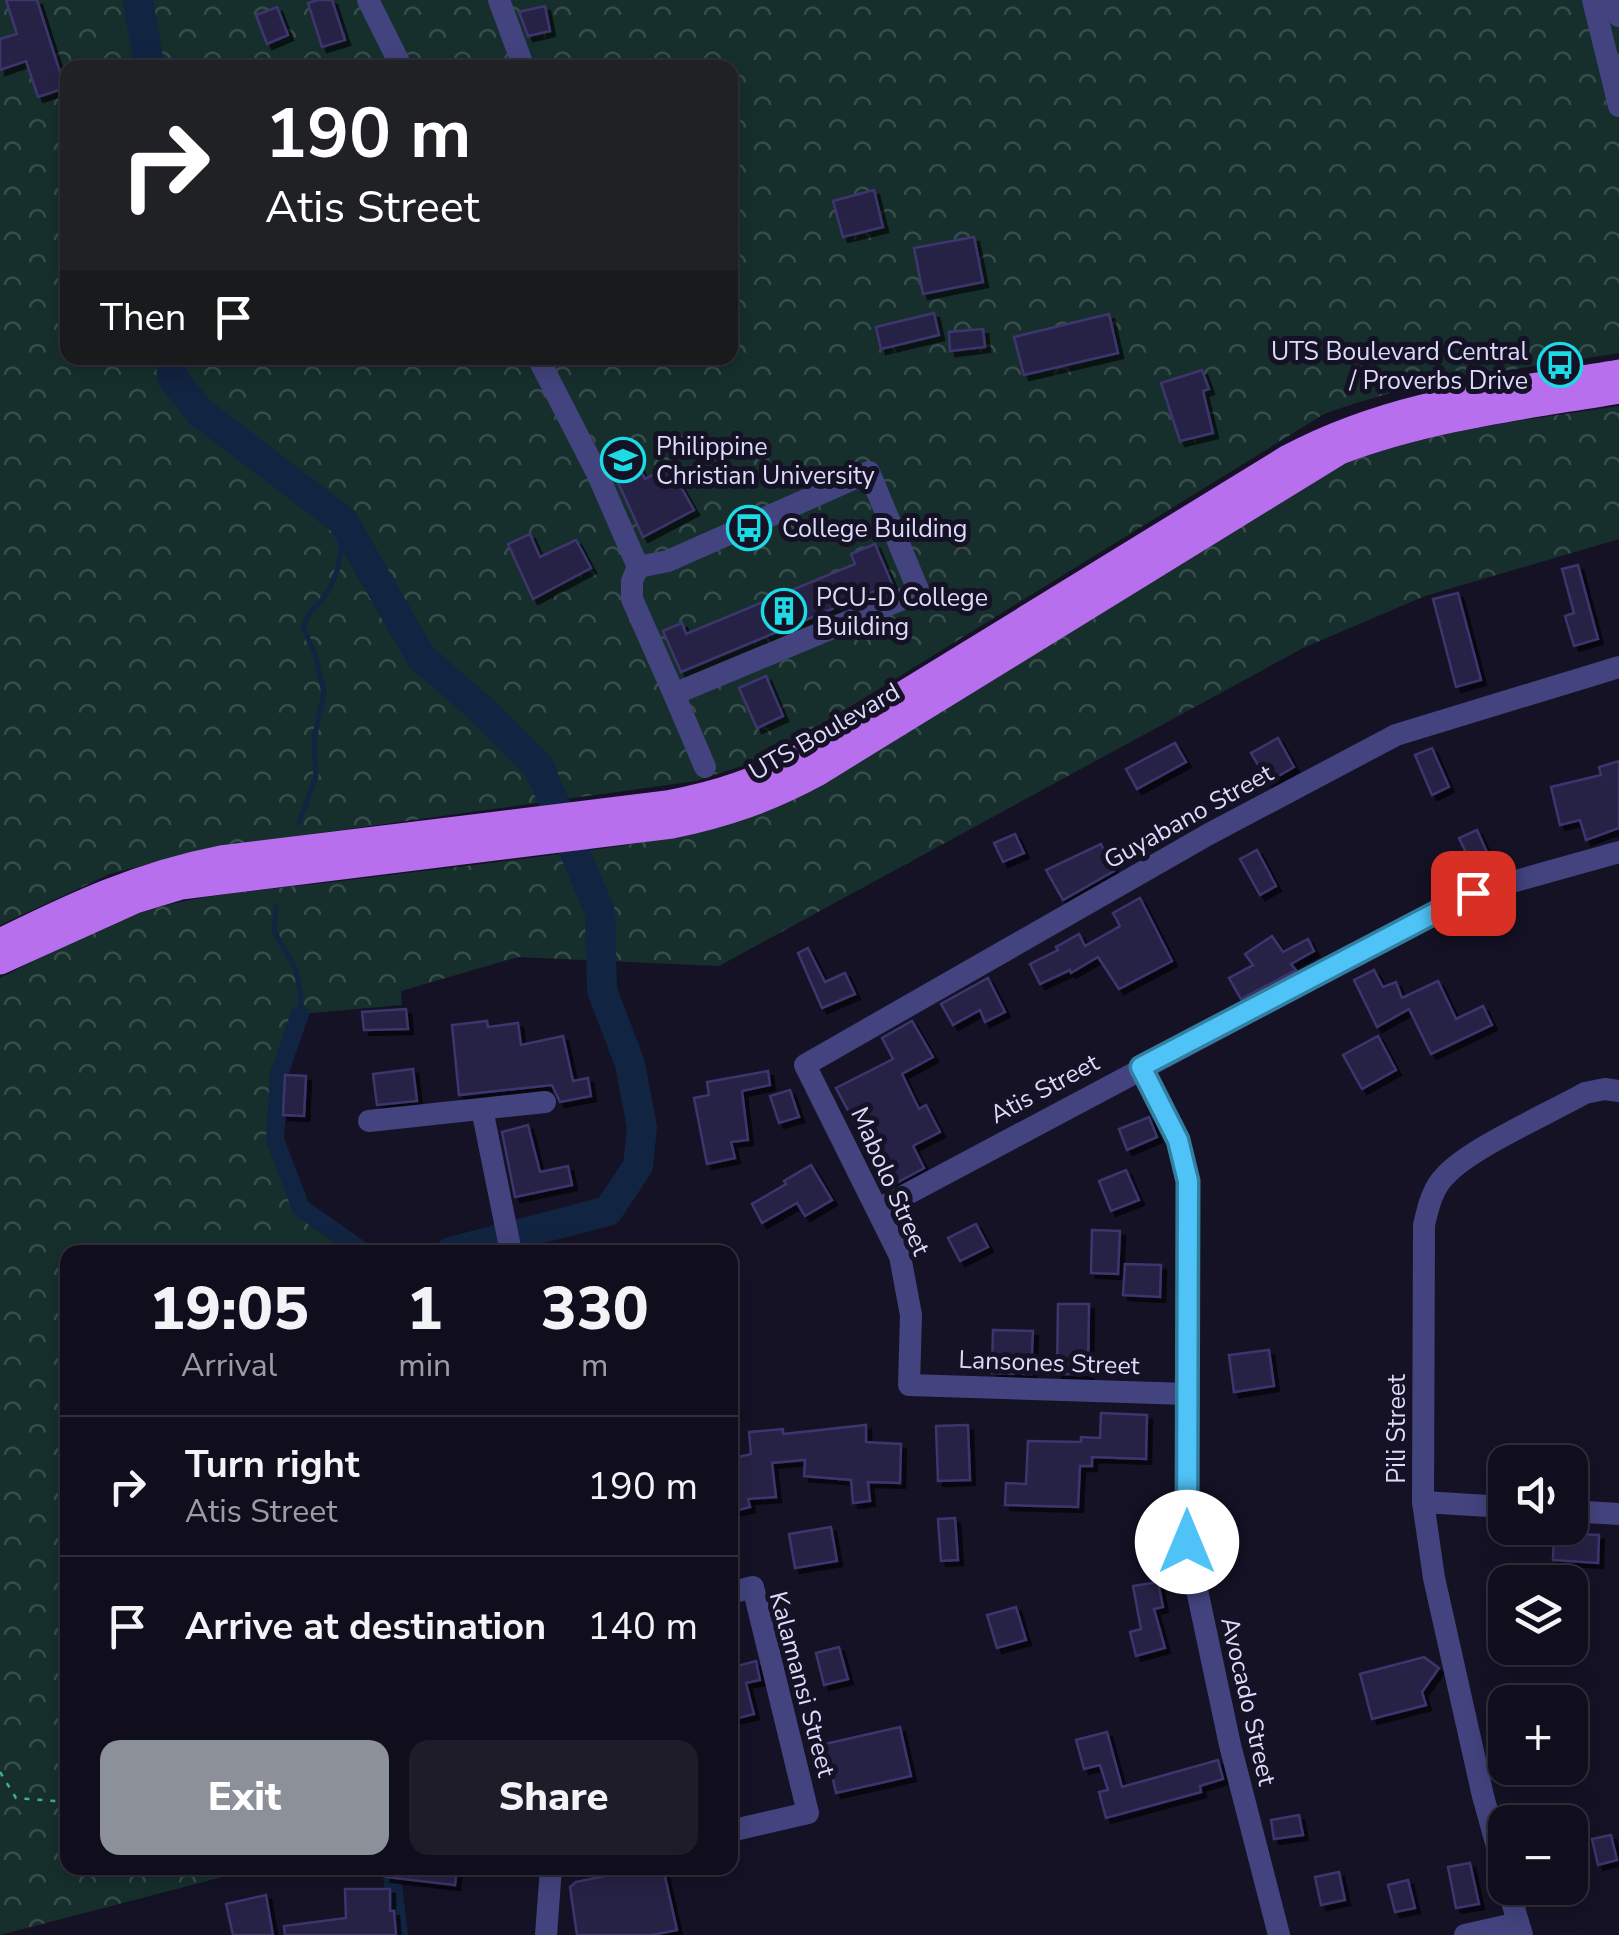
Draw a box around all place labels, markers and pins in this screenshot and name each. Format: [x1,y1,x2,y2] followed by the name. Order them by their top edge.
[1271,335,1529,398] place label: UTS Boulevard Central / Proverbs Drive
[1537,342,1583,388] bus stop icon: UTS Boulevard Central / Proverbs Drive
[656,430,875,493] place label: Philippine Christian University
[600,437,646,483] school or university icon: Philippine Christian University
[726,505,772,551] bus stop icon: College Building
[782,512,967,546] place label: College Building
[816,581,988,644] place label: PCU-D College Building
[761,588,807,634] building icon: PCU-D College Building
[1431,851,1516,936] pin

